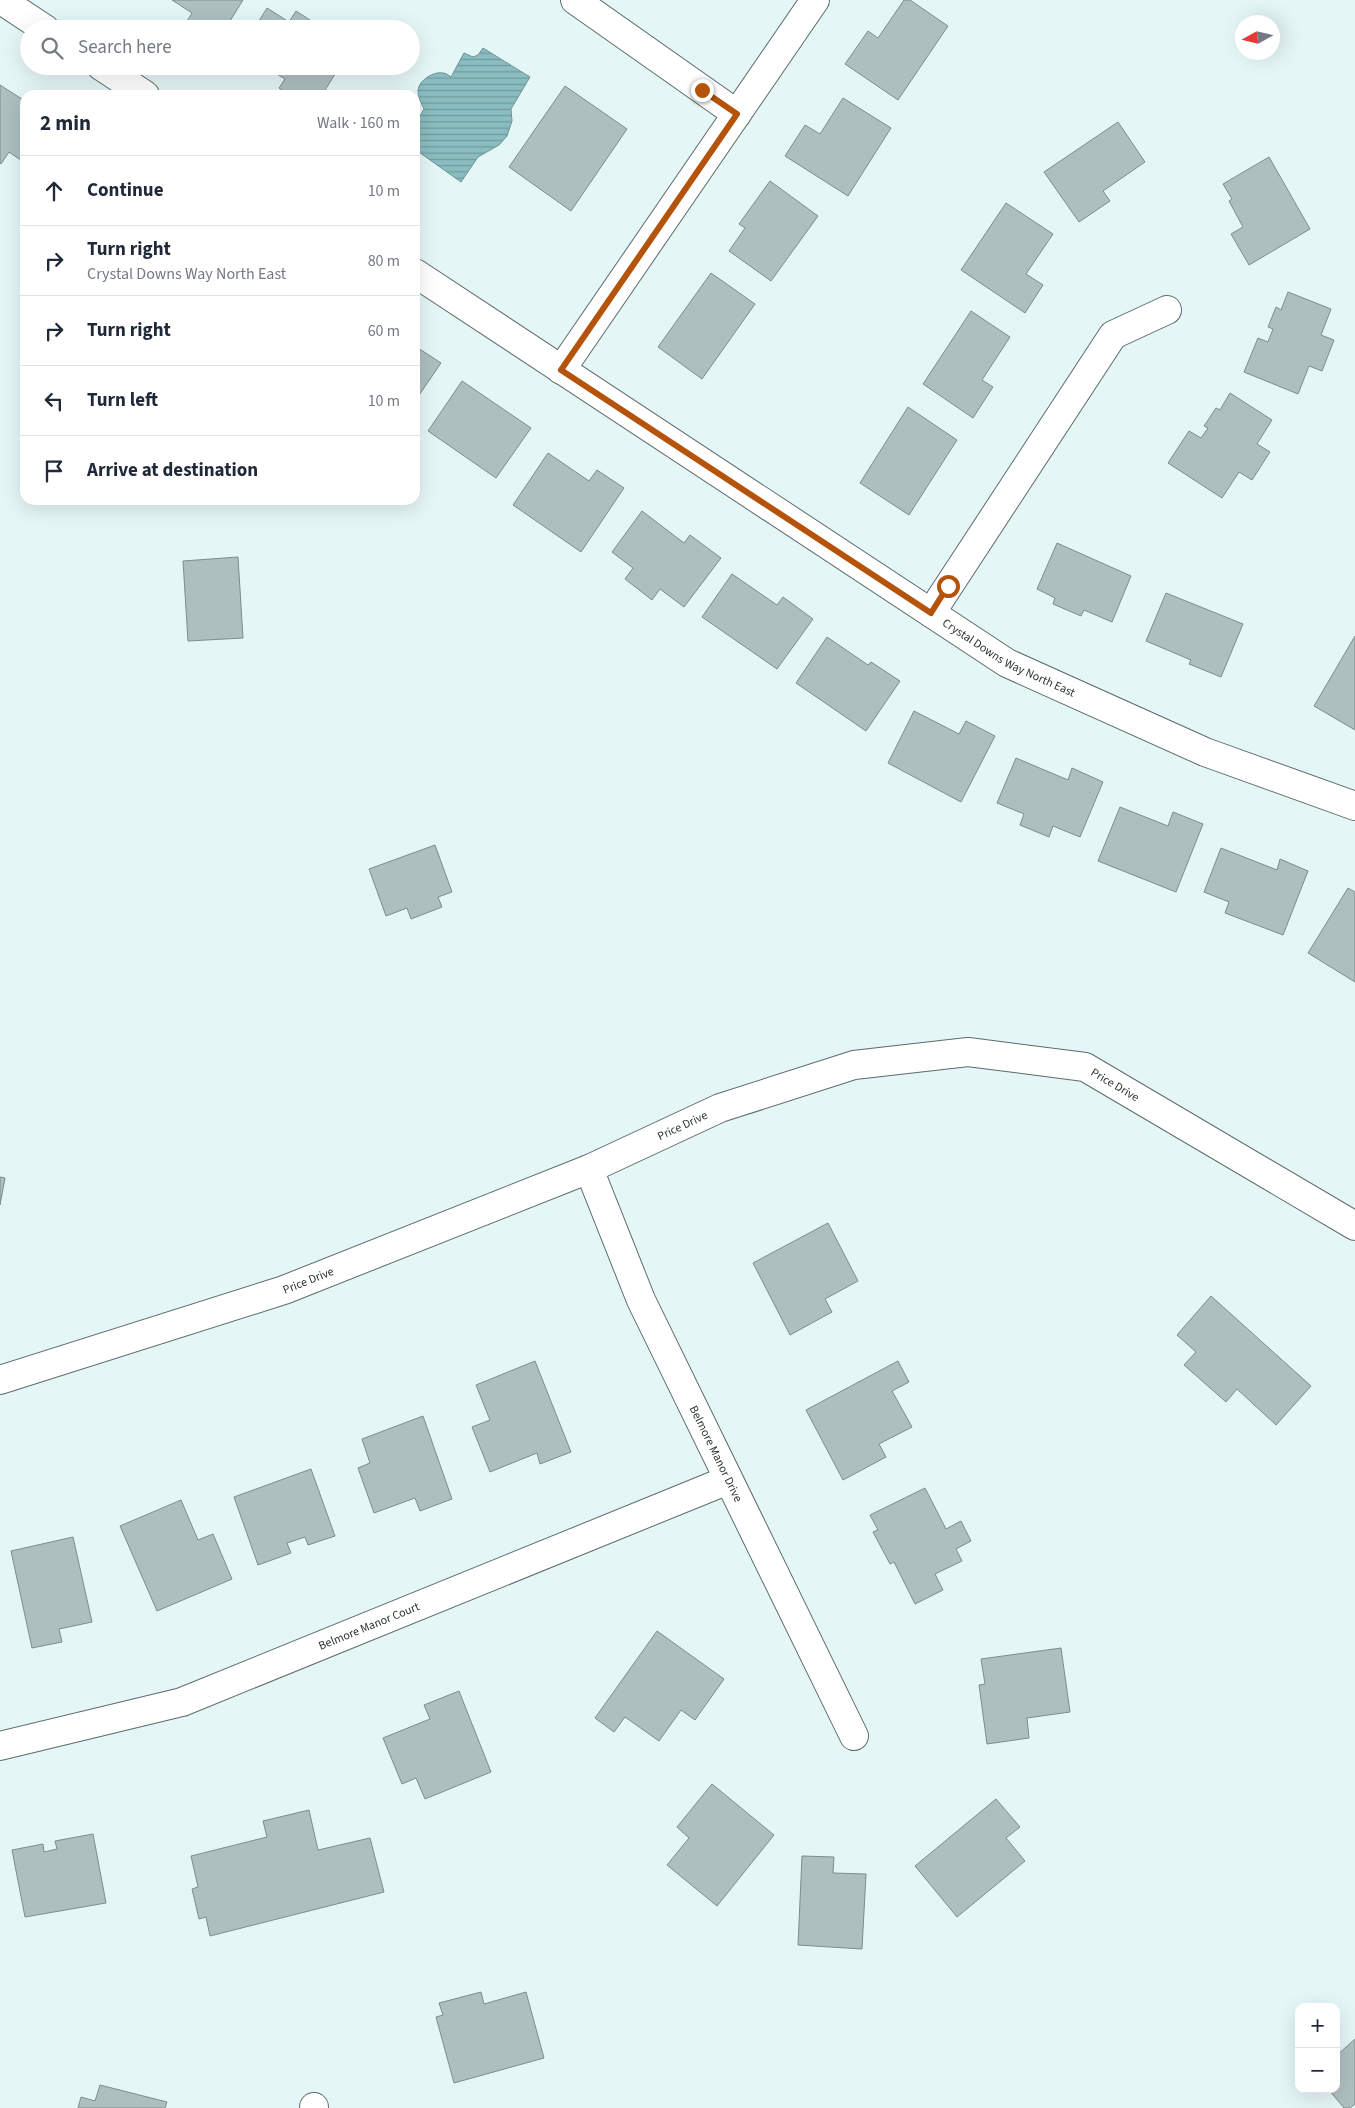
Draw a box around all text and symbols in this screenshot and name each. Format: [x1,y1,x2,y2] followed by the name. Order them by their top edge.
[1235,15,1280,60] north arrow
[20,20,420,75] search box
[38,34,66,62] icon: search
[78,34,172,61] text: Search here
[691,79,714,102] route end
[40,108,91,138] text: 2 min
[317,112,400,134] text: Walk · 160 m
[40,177,68,205] icon: ahead
[87,177,164,204] text: Continue
[368,180,400,202] text: 10 m
[87,236,171,263] text: Turn right
[40,247,68,275] icon: right
[368,250,400,272] text: 80 m
[87,263,286,285] text: Crystal Downs Way North East
[40,317,68,345] icon: right
[87,317,171,344] text: Turn right
[368,320,400,342] text: 60 m
[40,387,68,415] icon: left
[87,387,158,414] text: Turn left
[368,390,400,412] text: 10 m
[40,457,68,485] icon: arrive
[87,457,258,484] text: Arrive at destination
[937,575,960,598] route start
[939,614,1078,701] street label: Crystal Downs Way North East
[1088,1064,1143,1106] street label: Price Drive
[654,1107,710,1145] street label: Price Drive
[280,1263,336,1298] street label: Price Drive
[685,1403,747,1505] street label: Belmore Manor Drive
[316,1598,422,1654] street label: Belmore Manor Court
[1295,2003,1340,2093] map controls
[1295,2003,1340,2048] button: +
[1295,2048,1340,2093] button: −

